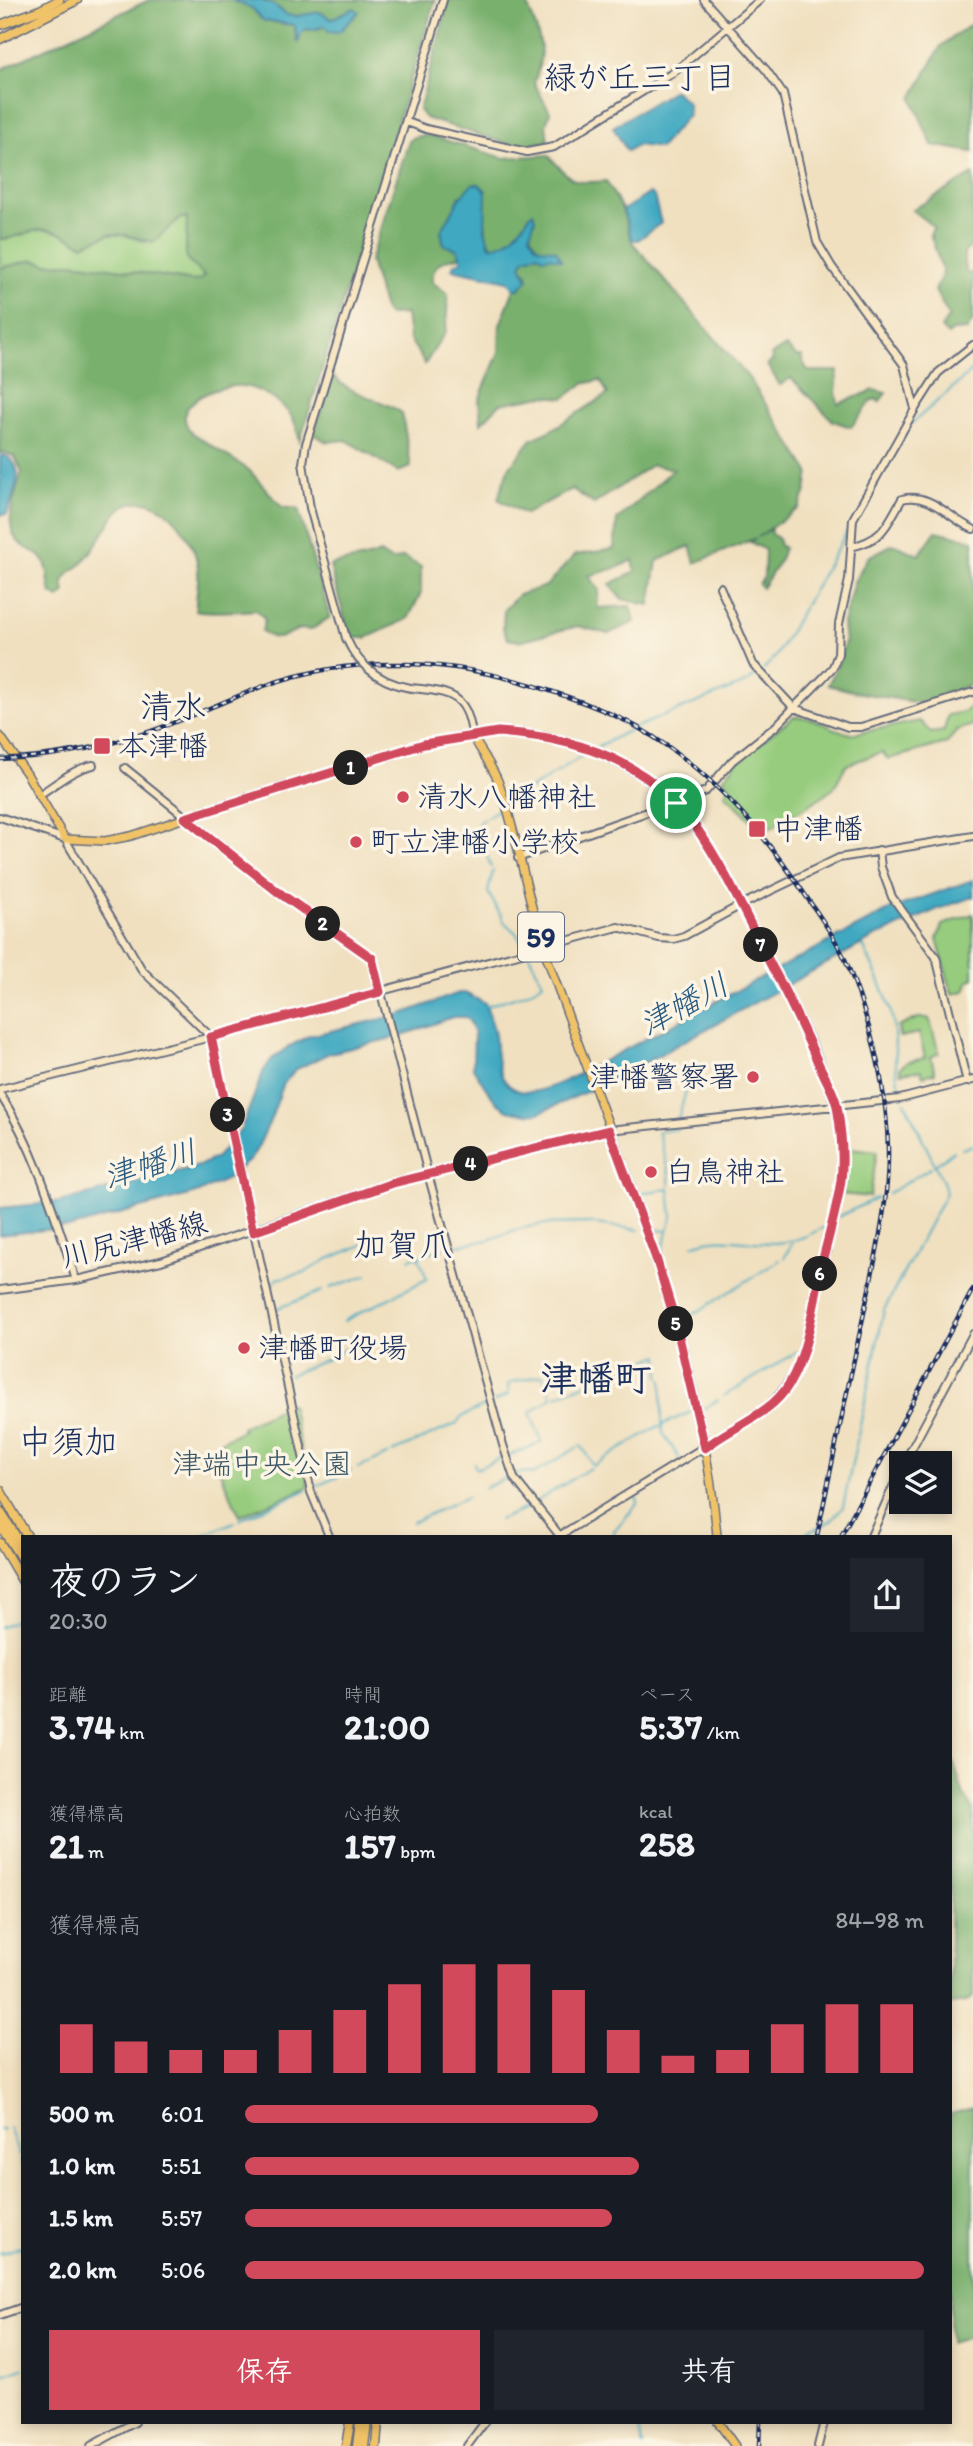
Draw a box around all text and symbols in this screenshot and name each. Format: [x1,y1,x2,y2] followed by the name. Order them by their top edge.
[544,58,736,96] district label: 緑が丘三丁目
[140,687,206,726] district label: 清水
[118,727,208,764] place label: 本津幡
[92,736,112,756] marker: 本津幡
[334,750,368,786] pin: 1
[346,756,355,779] text: 1
[646,773,706,833] pin
[417,778,597,815] place label: 清水八幡神社
[657,784,695,822] icon: arrive
[395,789,411,805] marker: 清水八幡神社
[773,810,863,847] place label: 中津幡
[747,819,767,839] marker: 中津幡
[370,823,580,860] place label: 町立津幡小学校
[348,834,364,850] marker: 町立津幡小学校
[306,906,340,942] pin: 2
[318,912,328,935] text: 2
[518,912,564,962] road number: 59
[744,928,778,962] pin: 7
[756,933,765,956] text: 7
[633,965,735,1043] water label: 津幡川
[589,1058,739,1095] place label: 津幡警察署
[745,1069,761,1085] marker: 津幡警察署
[210,1098,246,1132] pin: 3
[222,1103,233,1126] text: 3
[99,1132,201,1196] water label: 津幡川
[454,1146,489,1182] pin: 4
[465,1152,476,1175] text: 4
[665,1153,785,1190] place label: 白鳥神社
[643,1164,659,1180] marker: 白鳥神社
[57,1203,211,1276] street label: 川尻津幡線
[354,1225,453,1264] district label: 加賀爪
[802,1256,838,1292] pin: 6
[814,1262,825,1285] text: 6
[658,1306,694,1342] pin: 5
[671,1312,680,1335] text: 5
[258,1329,408,1366] place label: 津幡町役場
[236,1340,252,1356] marker: 津幡町役場
[541,1356,652,1400] district label: 津幡町
[19,1422,118,1461] district label: 中須加
[172,1445,352,1482] park label: 津端中央公園
[889,1451,952,1514] map controls
[889,1451,952,1514] button: layers
[49,1558,201,1604] text: 夜のラン
[850,1558,924,1632] button: share
[49,1607,108,1635] text: 20:30
[49,1683,87,1706] text: 距離
[344,1683,382,1706] text: 時間
[639,1683,695,1706] text: ペース
[49,1706,115,1748] text: 3.74
[344,1706,430,1748] text: 21:00
[639,1706,702,1748] text: 5:37
[115,1721,145,1744] text: km
[702,1721,740,1744] text: /km
[639,1800,673,1823] text: kcal
[49,1802,125,1825] text: 獲得標高
[344,1802,401,1825] text: 心拍数
[639,1823,695,1865] text: 258
[49,1825,84,1867] text: 21
[344,1825,396,1867] text: 157
[84,1840,104,1863] text: m
[396,1840,436,1863] text: bpm
[836,1906,924,1934] text: 84–98 m
[49,1911,141,1939] text: 獲得標高
[49,2100,114,2128] text: 500 m
[161,2100,204,2128] text: 6:01
[49,2152,115,2180] text: 1.0 km
[161,2152,201,2180] text: 5:51
[49,2204,113,2232] text: 1.5 km
[161,2204,202,2232] text: 5:57
[49,2256,117,2284] text: 2.0 km
[161,2256,205,2284] text: 5:06
[49,2330,480,2410] button: 保存
[494,2330,924,2410] button: 共有

